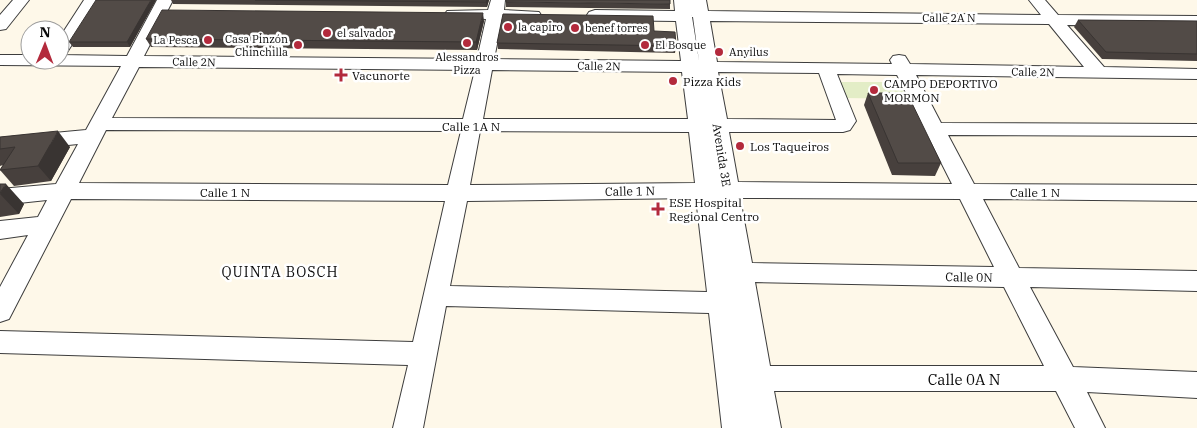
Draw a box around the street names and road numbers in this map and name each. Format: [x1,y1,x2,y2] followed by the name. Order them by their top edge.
[922,11,976,25] street label: Calle 2A N
[172,55,216,69] street label: Calle 2N
[577,59,621,73] street label: Calle 2N
[1011,65,1055,79] street label: Calle 2N
[442,119,500,134] street label: Calle 1A N
[710,122,734,188] street label: Avenida 3E
[605,183,655,199] street label: Calle 1 N
[200,185,250,200] street label: Calle 1 N
[1010,185,1060,200] street label: Calle 1 N
[945,269,993,285] street label: Calle 0N
[928,370,1000,389] street label: Calle 0A N

